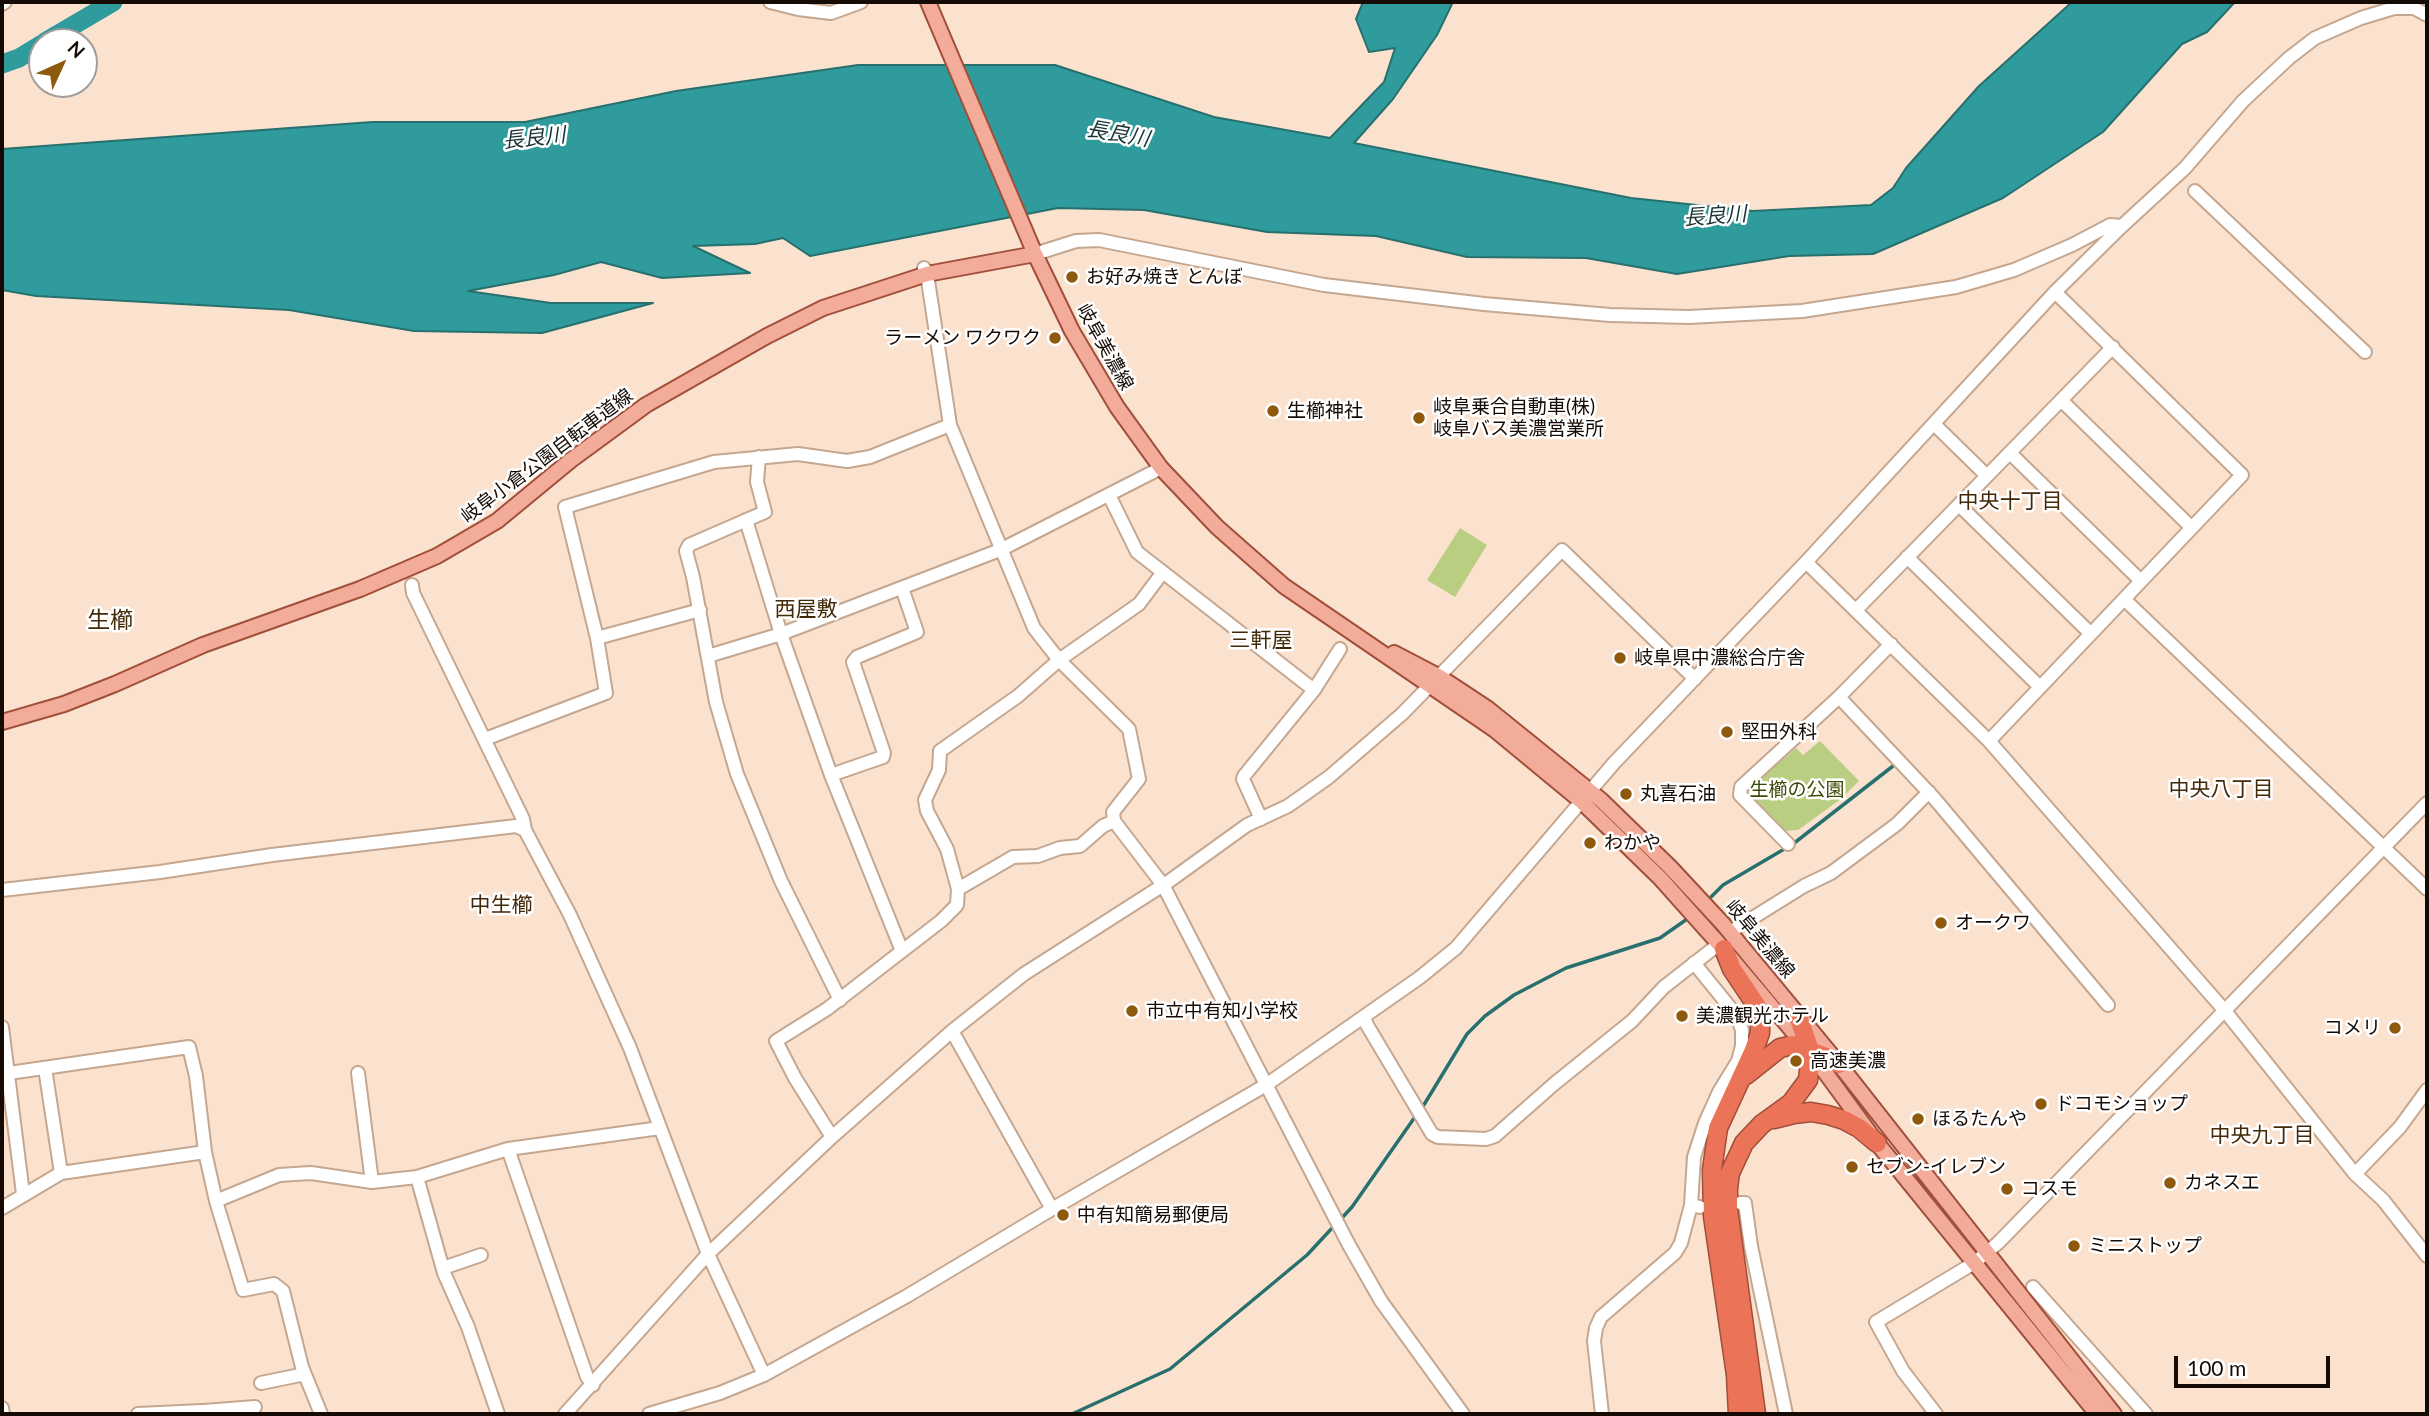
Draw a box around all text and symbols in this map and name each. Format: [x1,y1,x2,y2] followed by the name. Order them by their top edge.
[28,28,98,98] north arrow
[63,36,90,63] text: N
[1085,116,1151,152] water label: 長良川
[501,122,567,154] water label: 長良川
[1683,201,1747,231] water label: 長良川
[1086,266,1243,288] place label: お好み焼き とんぼ
[1064,269,1080,285] marker: お好み焼き とんぼ
[1072,300,1138,394] street label: 岐阜美濃線
[884,327,1041,349] place label: ラーメン ワクワク
[1047,330,1063,346] marker: ラーメン ワクワク
[457,384,637,528] street label: 岐阜小倉公園自転車道線
[1433,396,1604,440] place label: 岐阜乗合自動車(株) 岐阜バス美濃営業所
[1287,400,1363,422] place label: 生櫛神社
[1265,403,1281,419] marker: 生櫛神社
[1411,410,1427,426] marker: 岐阜乗合自動車(株) 岐阜バス美濃営業所
[1958,488,2062,514] district label: 中央十丁目
[775,596,837,622] district label: 西屋敷
[87,607,133,635] district label: 生櫛
[1230,627,1292,653] district label: 三軒屋
[1634,647,1805,669] place label: 岐阜県中濃総合庁舎
[1612,650,1628,666] marker: 岐阜県中濃総合庁舎
[1741,721,1817,743] place label: 堅田外科
[1719,724,1735,740] marker: 堅田外科
[2169,776,2273,802] district label: 中央八丁目
[1750,779,1844,801] park label: 生櫛の公園
[1640,783,1716,805] place label: 丸喜石油
[1618,786,1634,802] marker: 丸喜石油
[1604,832,1661,854] place label: わかや
[1582,835,1598,851] marker: わかや
[470,892,532,918] district label: 中生櫛
[1721,895,1799,983] street label: 岐阜美濃線
[1955,912,2031,934] place label: オークワ
[1933,915,1949,931] marker: オークワ
[1146,1000,1298,1022] place label: 市立中有知小学校
[1124,1003,1140,1019] marker: 市立中有知小学校
[1696,1005,1829,1027] place label: 美濃観光ホテル
[1674,1008,1690,1024] marker: 美濃観光ホテル
[2324,1017,2381,1039] place label: コメリ
[2387,1020,2403,1036] marker: コメリ
[1810,1050,1886,1072] place label: 高速美濃
[1788,1053,1804,1069] marker: 高速美濃
[2055,1093,2188,1115] place label: ドコモショップ
[2033,1096,2049,1112] marker: ドコモショップ
[1932,1108,2027,1130] place label: ほるたんや
[1910,1111,1926,1127] marker: ほるたんや
[2210,1122,2314,1148] district label: 中央九丁目
[1866,1156,2006,1178] place label: セブン-イレブン
[1844,1159,1860,1175] marker: セブン-イレブン
[2184,1172,2260,1194] place label: カネスエ
[2162,1175,2178,1191] marker: カネスエ
[2021,1178,2078,1200] place label: コスモ
[1999,1181,2015,1197] marker: コスモ
[1077,1204,1229,1226] place label: 中有知簡易郵便局
[1055,1207,1071,1223] marker: 中有知簡易郵便局
[2088,1235,2202,1257] place label: ミニストップ
[2066,1238,2082,1254] marker: ミニストップ
[2177,1342,2333,1386] scale bar
[2187,1355,2246,1380] text: 100 m

